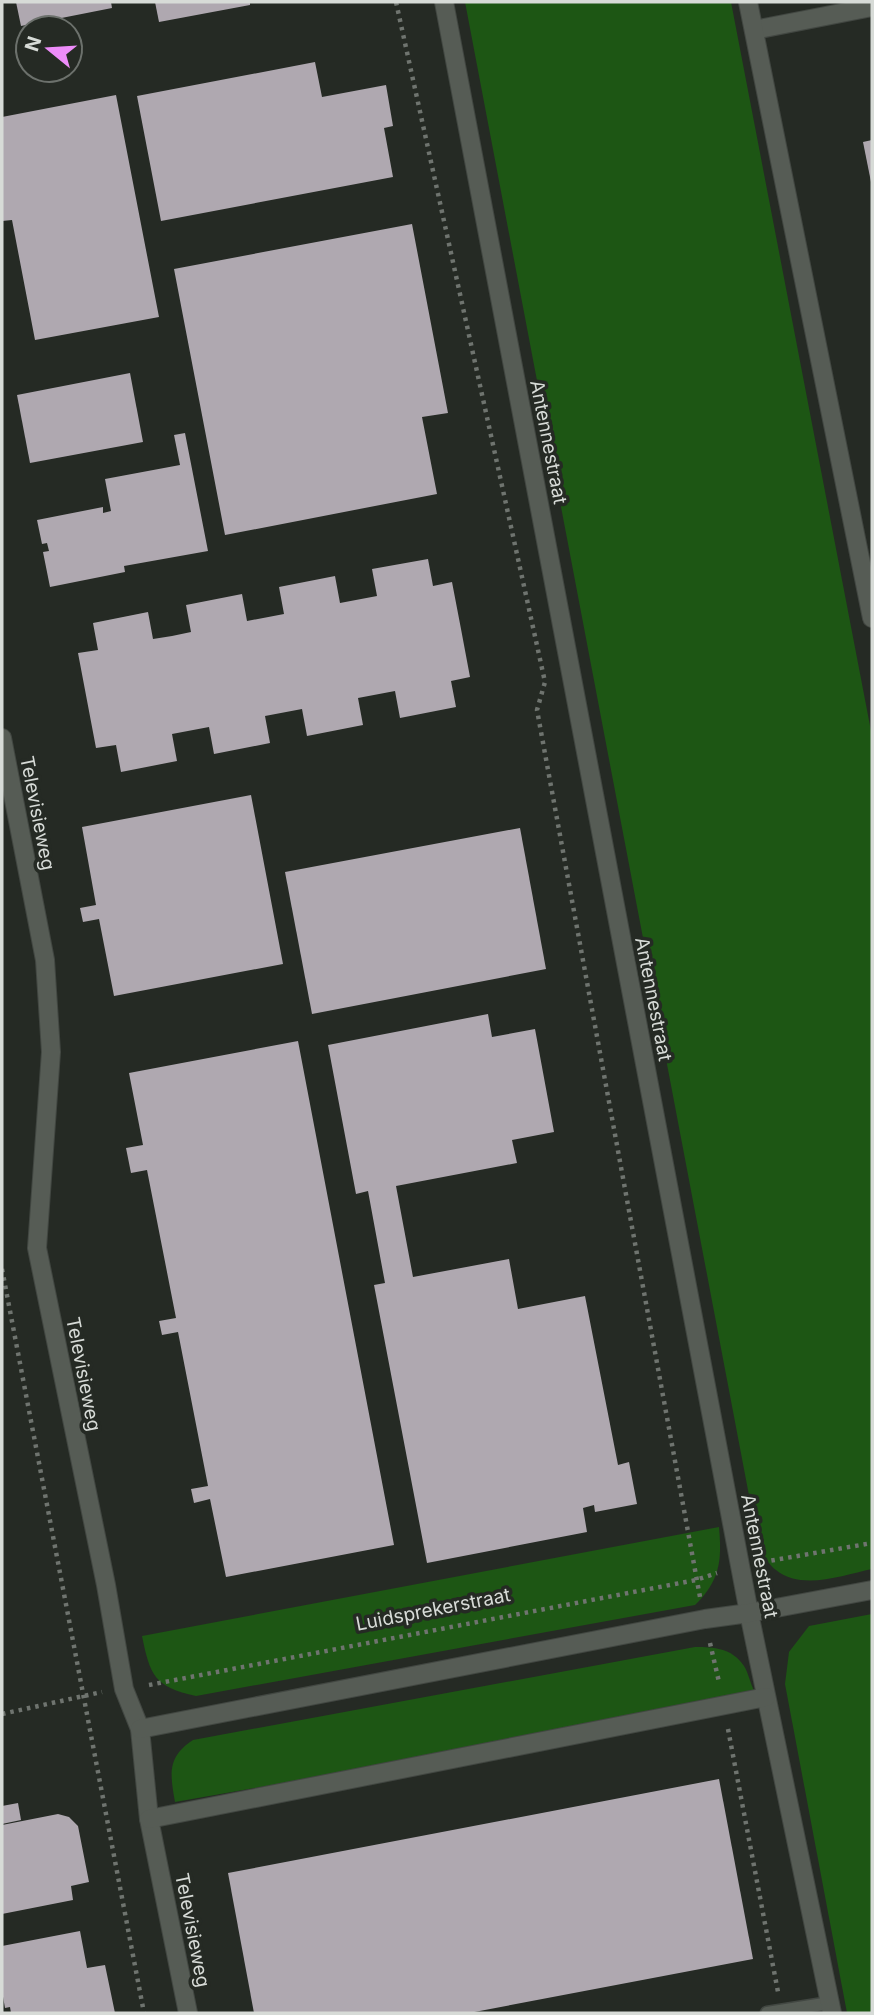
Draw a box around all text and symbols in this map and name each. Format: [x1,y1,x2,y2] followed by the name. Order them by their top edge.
[14,14,84,84] north arrow
[20,33,46,54] text: N
[525,378,572,506] street label: Antennestraat
[15,754,60,872] street label: Televisieweg
[630,935,677,1063] street label: Antennestraat
[61,1315,106,1433] street label: Televisieweg
[736,1492,783,1620] street label: Antennestraat
[354,1583,512,1636] street label: Luidsprekerstraat
[170,1871,215,1989] street label: Televisieweg

